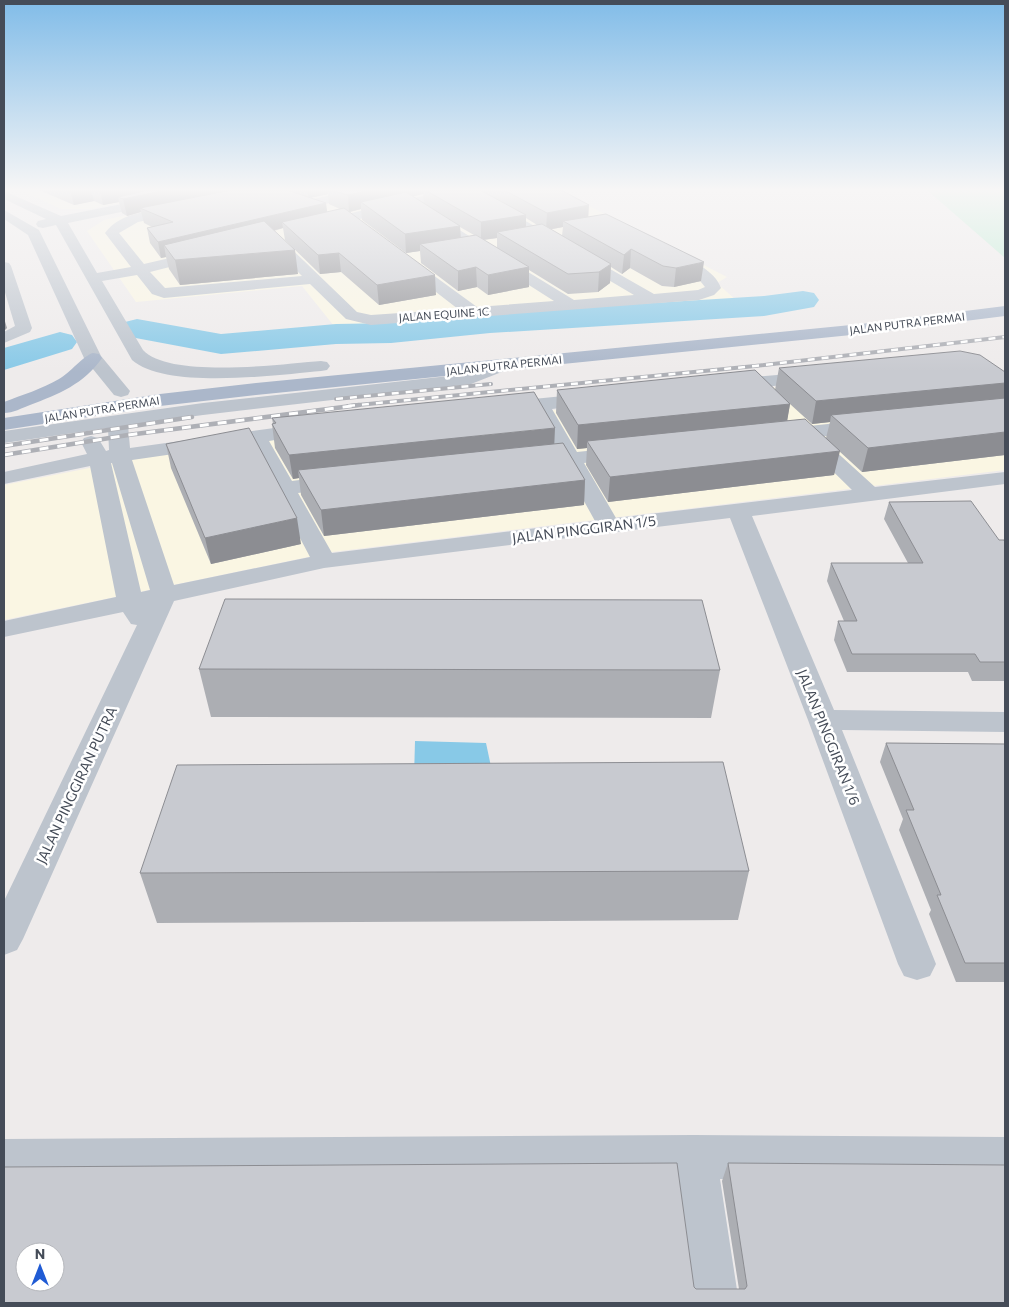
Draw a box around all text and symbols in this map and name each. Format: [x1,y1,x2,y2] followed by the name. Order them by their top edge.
[398,304,490,325] street label: JALAN EQUINE 1C
[849,309,966,338] street label: JALAN PUTRA PERMAI
[446,352,563,379] street label: JALAN PUTRA PERMAI
[44,393,161,425] street label: JALAN PUTRA PERMAI
[511,512,657,546] street label: JALAN PINGGIRAN 1/5
[794,667,864,807] street label: JALAN PINGGIRAN 1/6
[32,703,120,866] street label: JALAN PINGGIRAN PUTRA
[15,1242,65,1292] north arrow
[35,1245,45,1262] text: N

